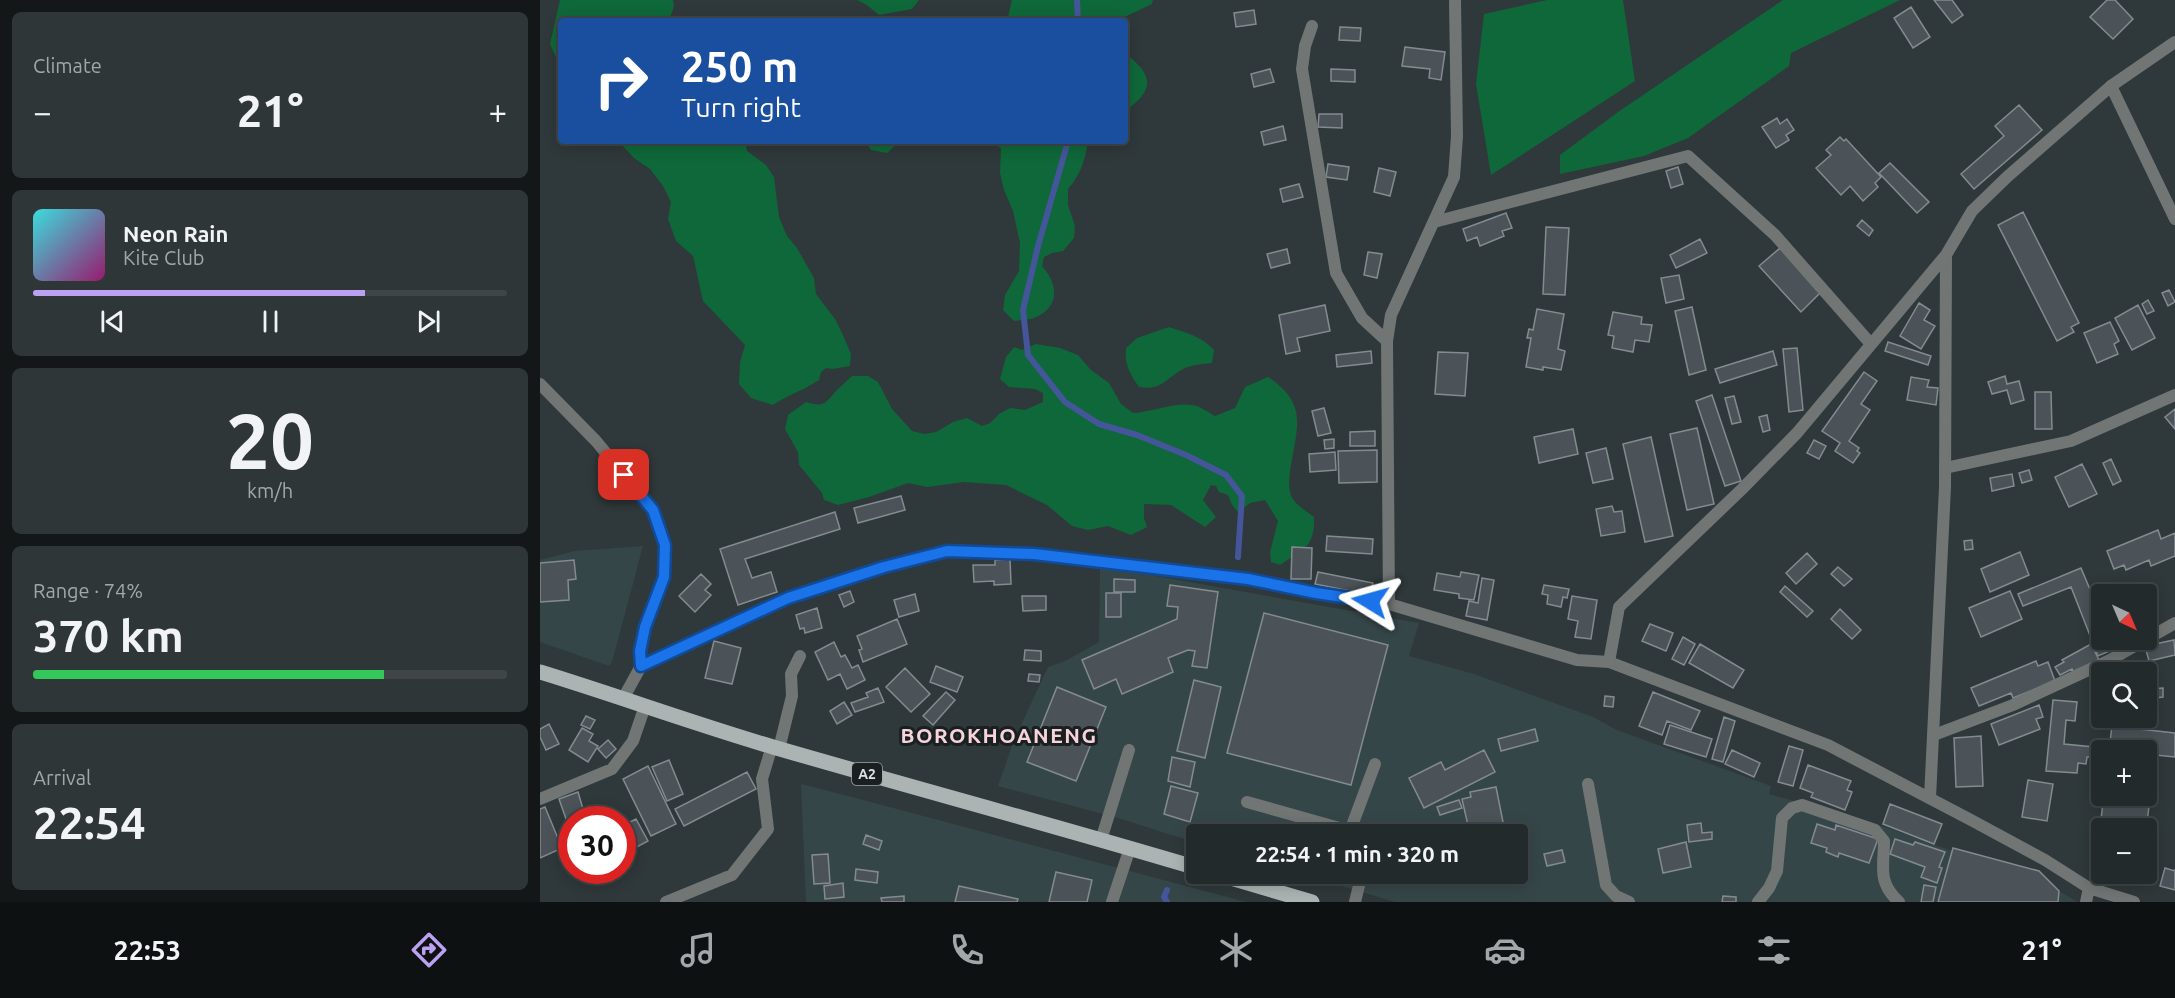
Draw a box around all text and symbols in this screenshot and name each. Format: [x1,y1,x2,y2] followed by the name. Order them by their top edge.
[582,42,660,120] icon: right
[681,43,798,90] text: 250 m
[33,54,102,77] text: Climate
[237,85,303,136] text: 21°
[681,92,801,122] text: Turn right
[33,93,52,130] text: −
[488,93,507,130] text: +
[123,221,228,246] text: Neon Rain
[123,246,205,269] text: Kite Club
[96,305,129,338] icon: previous
[254,305,287,338] icon: pause
[412,305,445,338] icon: next
[226,396,314,484] text: 20
[598,449,649,500] pin
[607,458,640,491] icon: arrive
[247,479,293,502] text: km/h
[1338,569,1402,633] position arrow
[33,579,143,602] text: Range · 74%
[2091,584,2157,650] north arrow
[2091,584,2157,884] map controls
[33,610,184,661] text: 370 km
[2091,662,2157,728] button: search
[901,723,1097,747] district label: BOROKHOANENG
[2091,740,2157,806] button: +
[852,763,882,785] road number: A2
[33,766,91,789] text: Arrival
[33,797,146,848] text: 22:54
[558,806,636,884] speed limit sign: 30
[2091,818,2157,884] button: −
[1255,841,1459,866] text: 22:54 · 1 min · 320 m
[408,929,450,971] icon: directions
[677,929,719,971] icon: music
[946,929,988,971] icon: phone
[1215,929,1257,971] icon: climate
[1484,929,1526,971] icon: car
[1753,929,1795,971] icon: filters
[113,935,181,965] text: 22:53
[2021,935,2061,965] text: 21°

